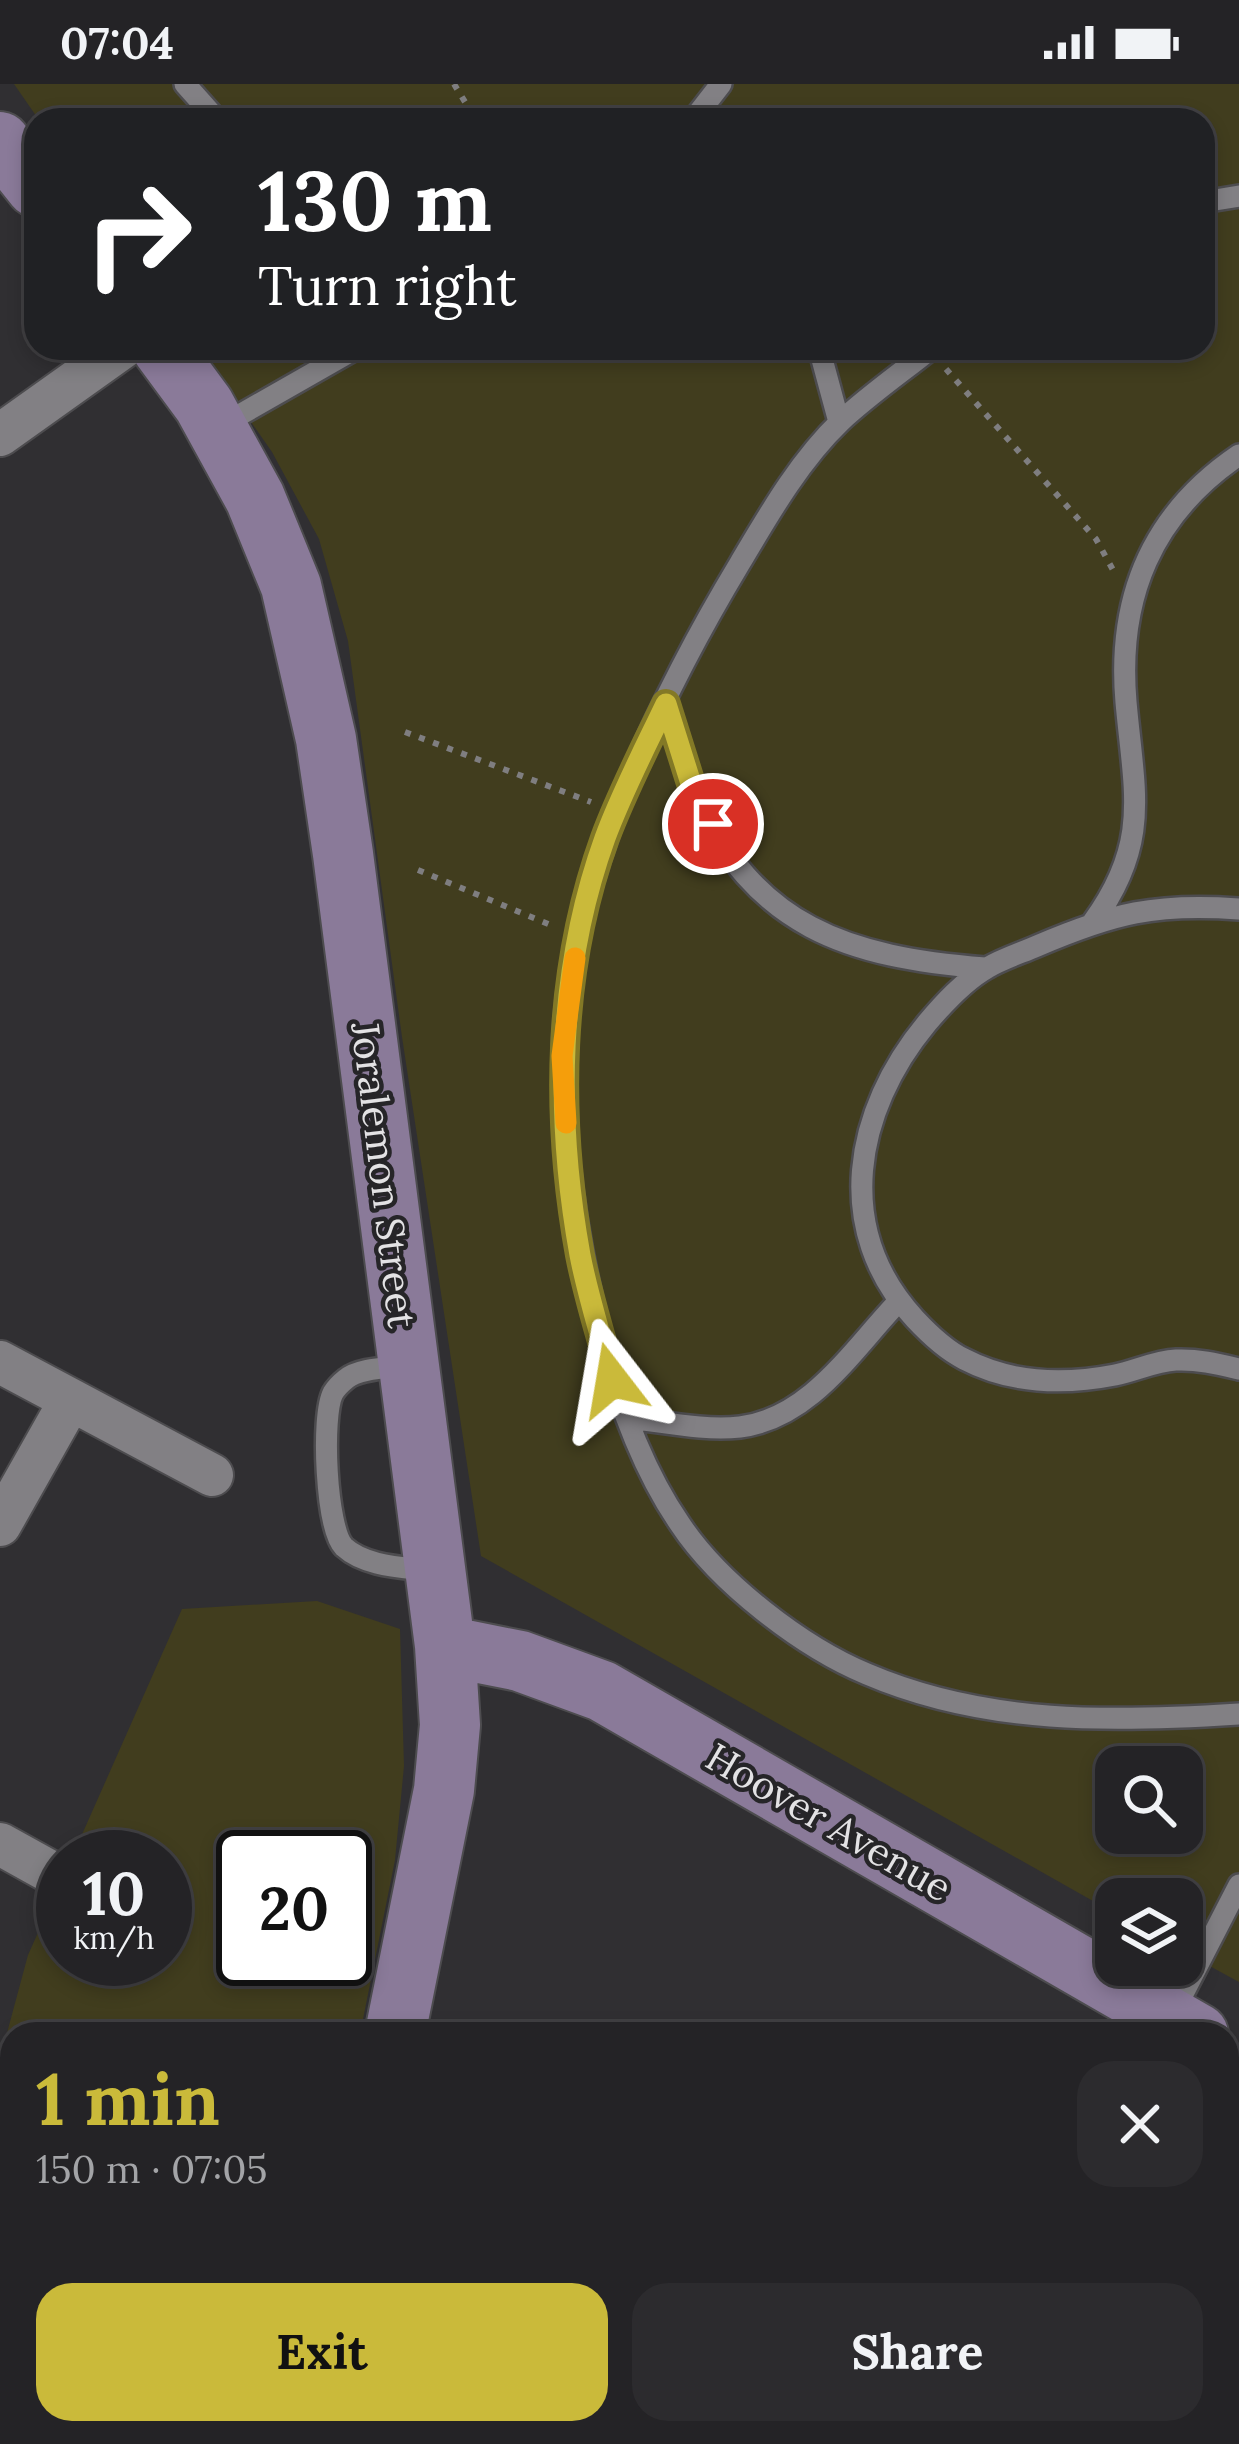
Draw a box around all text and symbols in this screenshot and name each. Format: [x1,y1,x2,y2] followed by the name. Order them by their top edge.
[60,14,174,71] text: 07:04
[258,146,492,254] text: 130 m
[60,156,216,312] icon: right
[258,251,517,320] text: Turn right
[662,773,764,875] pin
[680,791,746,857] icon: arrive
[340,1018,428,1331] street label: Joralemon Street
[549,1317,675,1443] position arrow
[697,1732,961,1912] street label: Hoover Avenue
[1095,1746,1203,1986] map controls
[1095,1746,1203,1854] button: search
[216,1830,372,1986] speed limit sign: 20
[83,1855,145,1931] text: 10
[1095,1878,1203,1986] button: layers
[73,1919,155,1957] text: km/h
[36,2053,220,2145] text: 1 min
[1077,2061,1203,2187] button: close
[36,2144,268,2194] text: 150 m · 07:05
[36,2283,608,2421] button: Exit
[632,2283,1203,2421] button: Share

